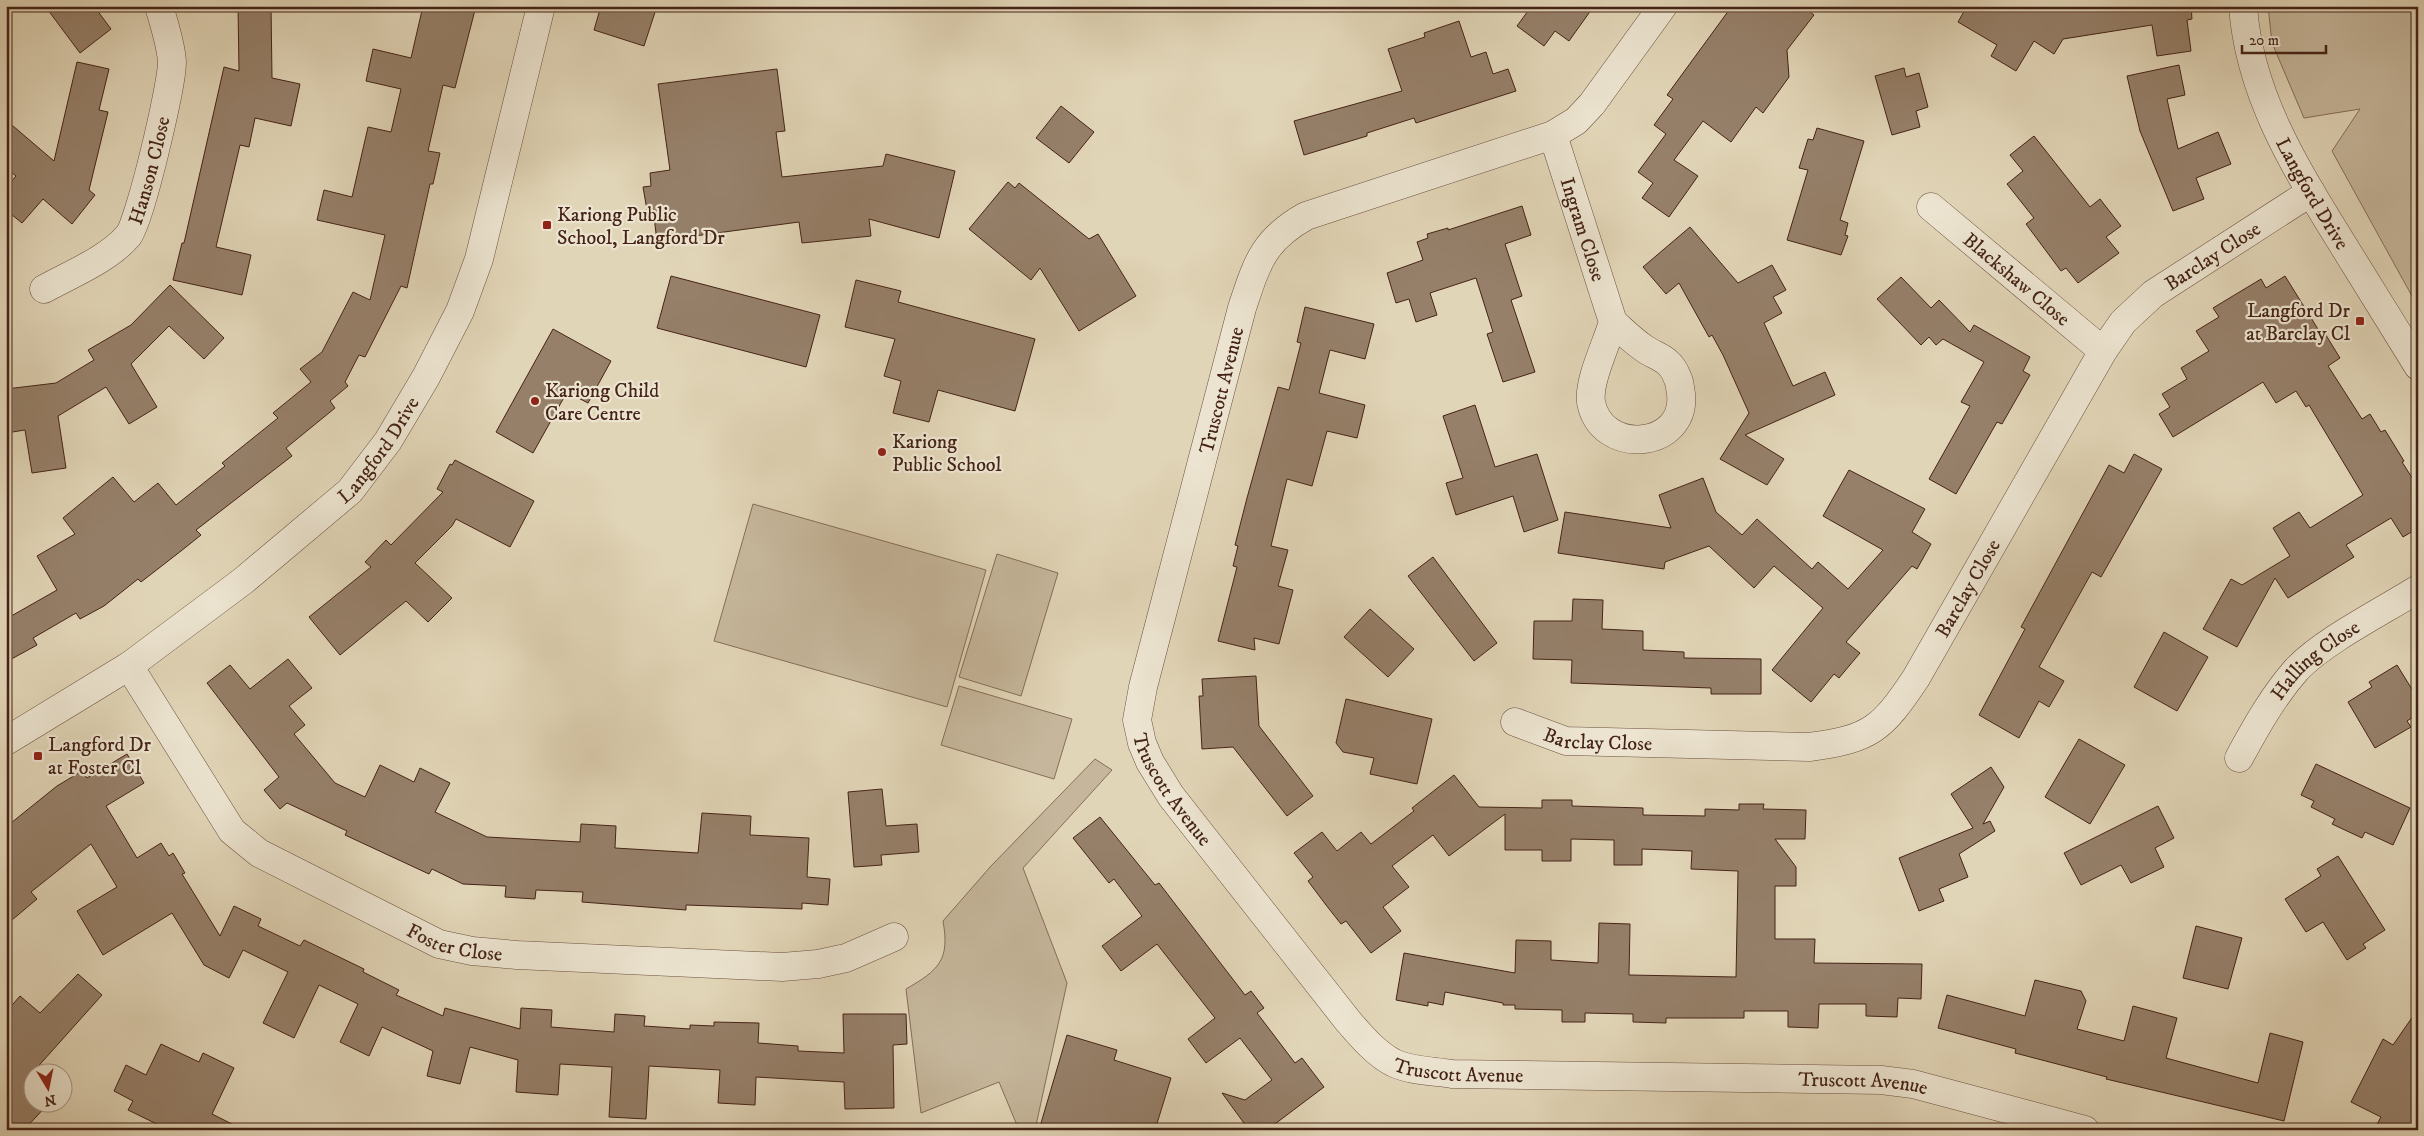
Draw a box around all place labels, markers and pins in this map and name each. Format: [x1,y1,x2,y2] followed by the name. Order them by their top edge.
[557,203,725,251] place label: Kariong Public School, Langford Dr
[541,219,553,231] marker: Kariong Public School, Langford Dr
[2246,299,2351,347] place label: Langford Dr at Barclay Cl
[2354,315,2366,327] marker: Langford Dr at Barclay Cl
[545,379,659,427] place label: Kariong Child Care Centre
[529,395,541,407] marker: Kariong Child Care Centre
[892,430,1002,478] place label: Kariong Public School
[876,446,888,458] marker: Kariong Public School
[48,733,152,781] place label: Langford Dr at Foster Cl
[32,750,44,762] marker: Langford Dr at Foster Cl

